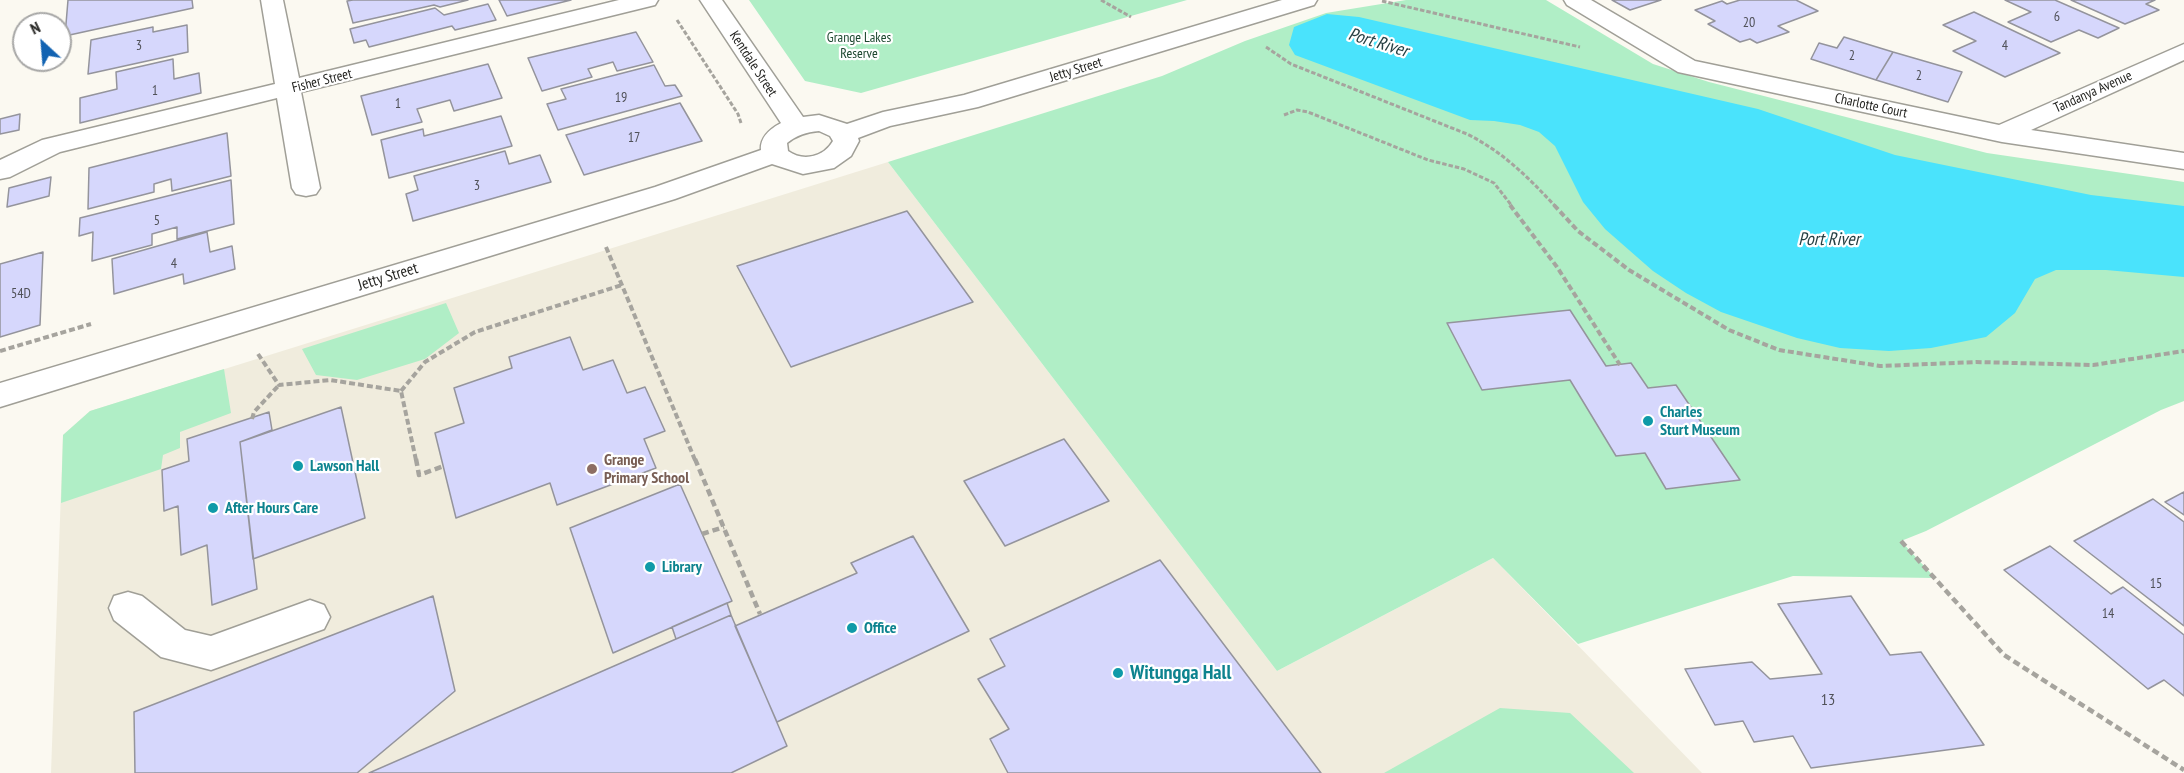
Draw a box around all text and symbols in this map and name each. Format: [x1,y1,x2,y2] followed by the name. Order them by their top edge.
[2054,9,2060,25] house number: 6
[12,12,72,72] north arrow
[1743,15,1755,31] house number: 20
[27,17,43,39] text: N
[1345,24,1411,62] water label: Port River
[726,28,780,100] street label: Kentdale Street
[827,30,891,62] park label: Grange Lakes Reserve
[136,38,142,54] house number: 3
[2002,38,2008,54] house number: 4
[1849,48,1855,64] house number: 2
[1048,54,1104,86] street label: Jetty Street
[290,65,354,97] street label: Fisher Street
[2051,67,2135,117] street label: Tandanya Avenue
[1916,68,1922,84] house number: 2
[152,83,158,99] house number: 1
[615,90,627,106] house number: 19
[1833,90,1909,122] street label: Charlotte Court
[395,96,401,112] house number: 1
[628,130,640,146] house number: 17
[474,178,480,194] house number: 3
[154,213,160,229] house number: 5
[1798,229,1860,251] water label: Port River
[171,256,177,272] house number: 4
[356,259,420,295] street label: Jetty Street
[11,286,31,302] house number: 54D
[1660,402,1740,440] place label: Charles Sturt Museum
[1641,414,1655,428] marker: Charles Sturt Museum
[604,450,689,488] place label: Grange Primary School
[310,456,379,476] place label: Lawson Hall
[291,459,305,473] marker: Lawson Hall
[585,462,599,476] marker: Grange Primary School
[225,498,318,518] place label: After Hours Care
[206,501,220,515] marker: After Hours Care
[662,557,702,577] place label: Library
[643,560,657,574] marker: Library
[2150,576,2162,592] house number: 15
[2102,606,2114,622] house number: 14
[864,618,897,638] place label: Office
[845,621,859,635] marker: Office
[1130,661,1231,685] place label: Witungga Hall
[1111,666,1125,680] marker: Witungga Hall
[1821,690,1835,710] house number: 13

